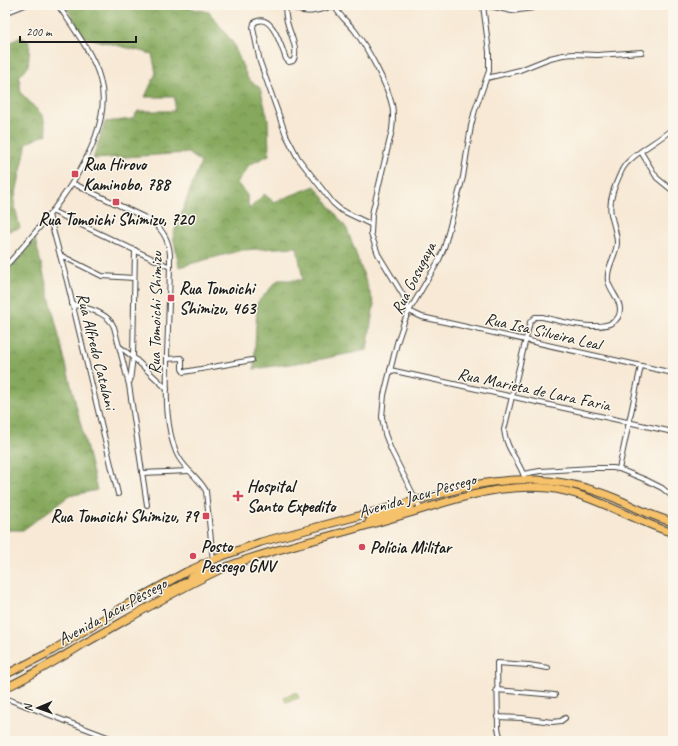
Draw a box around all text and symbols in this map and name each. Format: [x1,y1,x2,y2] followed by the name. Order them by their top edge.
[20,18,136,44] scale bar
[26,24,53,40] text: 200 m
[83,154,172,195] place label: Rua Hirovo Kaminobo, 788
[70,169,80,179] marker: Rua Hirovo Kaminobo, 788
[111,197,121,207] marker: Rua Tomoichi Shimizu, 720
[38,209,196,230] place label: Rua Tomoichi Shimizu, 720
[386,237,441,318] street label: Rua Gosugaya
[144,250,167,375] street label: Rua Tomoichi Shimizu
[179,278,257,319] place label: Rua Tomoichi Shimizu, 463
[72,291,122,413] street label: Rua Alfredo Catalani
[166,293,176,303] marker: Rua Tomoichi Shimizu, 463
[483,308,606,356] street label: Rua Isa Silveira Leal
[456,363,614,416] street label: Rua Marieta de Lara Faria
[356,468,480,522] street label: Avenida Jacu-Pêssego
[247,476,337,517] place label: Hospital Santo Expedito
[232,490,244,502] marker: Hospital Santo Expedito
[51,506,201,527] place label: Rua Tomoichi Shimizu, 79
[201,511,211,521] marker: Rua Tomoichi Shimizu, 79
[201,536,279,577] place label: Posto Pessego GNV
[370,537,453,558] place label: Polícia Militar
[357,542,367,552] marker: Polícia Militar
[188,551,198,561] marker: Posto Pessego GNV
[54,572,172,650] street label: Avenida Jacu-Pêssego
[18,688,58,728] north arrow
[21,703,35,712] text: N

